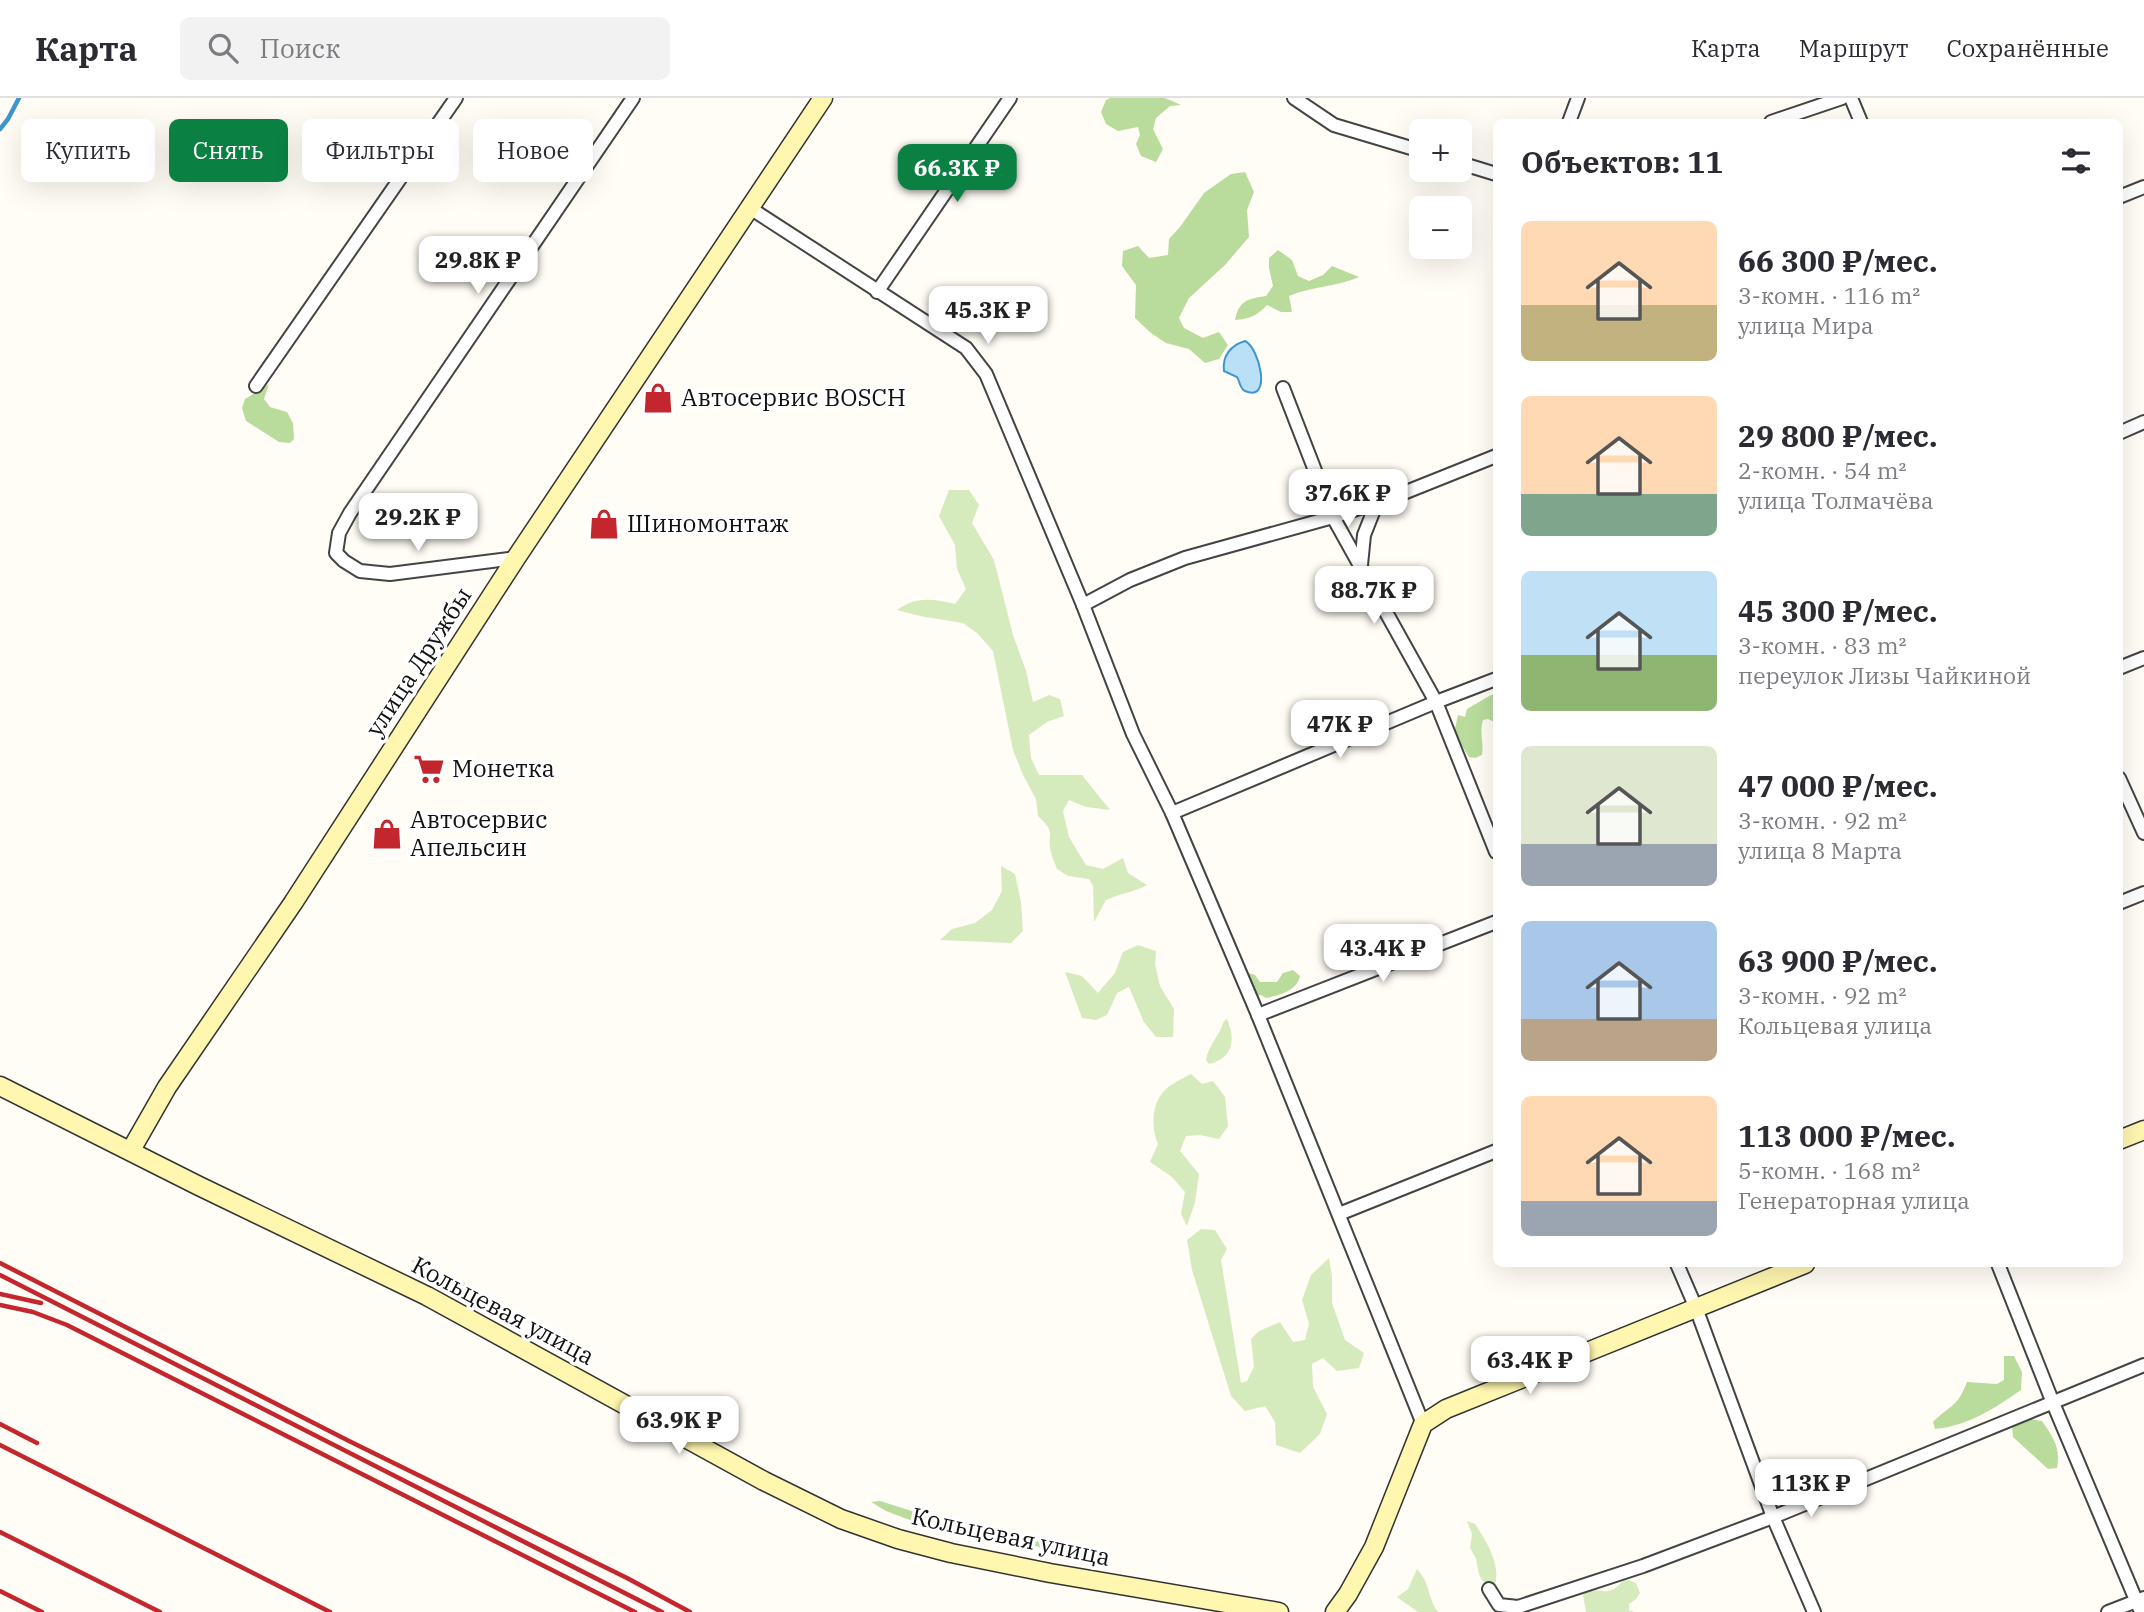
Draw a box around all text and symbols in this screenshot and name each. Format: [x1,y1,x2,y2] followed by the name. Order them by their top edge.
[180,17,670,80] search box
[35,27,138,70] text: Карта
[204,29,242,67] icon: search
[260,31,340,65] text: Поиск
[1691,32,1761,64] text: Карта
[1799,32,1908,64] text: Маршрут
[1946,32,2109,64] text: Сохранённые
[21,119,155,182] chip: Купить
[169,119,288,182] chip: Снять
[302,119,459,182] chip: Фильтры
[473,119,593,182] chip: Новое
[1409,119,1472,259] map controls
[1409,119,1472,182] button: +
[1521,142,1723,181] text: Объектов: 11
[2057,142,2095,180] icon: filters
[892,144,1022,204] pin: 66.3K ₽
[914,152,1000,182] text: 66.3K ₽
[1409,196,1472,259] button: −
[413,236,543,296] pin: 29.8K ₽
[1738,241,1937,280] text: 66 300 ₽/мес.
[435,244,521,274] text: 29.8K ₽
[1577,249,1661,333] icon: home
[1738,280,1920,310] text: 3-комн. · 116 m²
[923,286,1053,346] pin: 45.3K ₽
[945,294,1031,324] text: 45.3K ₽
[1738,310,1874,340] text: улица Мира
[641,381,675,415] shop icon: Автосервис BOSCH
[681,381,906,413] place label: Автосервис BOSCH
[1738,416,1937,455] text: 29 800 ₽/мес.
[1577,424,1661,508] icon: home
[1738,455,1907,485] text: 2-комн. · 54 m²
[1283,470,1413,529] pin: 37.6K ₽
[1305,477,1391,507] text: 37.6K ₽
[1738,485,1933,515] text: улица Толмачёва
[353,494,483,553] pin: 29.2K ₽
[375,501,461,531] text: 29.2K ₽
[587,507,621,541] shop icon: Шиномонтаж
[627,507,789,539] place label: Шиномонтаж
[1309,566,1439,626] pin: 88.7K ₽
[1331,574,1417,604] text: 88.7K ₽
[358,581,478,742] street label: улица Дружбы
[1738,591,1937,630] text: 45 300 ₽/мес.
[1577,599,1661,683] icon: home
[1738,630,1907,660] text: 3-комн. · 83 m²
[1738,660,2031,690] text: переулок Лизы Чайкиной
[1291,700,1389,760] pin: 47K ₽
[1307,708,1373,738] text: 47K ₽
[412,752,446,786] supermarket icon: Монетка
[452,752,555,784] place label: Монетка
[1738,766,1937,805] text: 47 000 ₽/мес.
[1577,774,1661,858] icon: home
[410,803,548,863] place label: Автосервис Апельсин
[1738,805,1907,835] text: 3-комн. · 92 m²
[370,817,404,851] shop icon: Автосервис Апельсин
[1738,835,1902,865] text: улица 8 Марта
[1318,924,1448,984] pin: 43.4K ₽
[1340,932,1426,962] text: 43.4K ₽
[1738,941,1937,980] text: 63 900 ₽/мес.
[1577,949,1661,1033] icon: home
[1738,980,1907,1010] text: 3-комн. · 92 m²
[1738,1010,1932,1040] text: Кольцевая улица
[1738,1116,1955,1155] text: 113 000 ₽/мес.
[1577,1124,1661,1208] icon: home
[1738,1155,1920,1185] text: 5-комн. · 168 m²
[1738,1185,1970,1215] text: Генераторная улица
[407,1248,600,1372] street label: Кольцевая улица
[1465,1336,1595,1396] pin: 63.4K ₽
[1487,1344,1573,1374] text: 63.4K ₽
[614,1396,744,1456] pin: 63.9K ₽
[636,1404,722,1434] text: 63.9K ₽
[1754,1460,1868,1519] pin: 113K ₽
[1771,1467,1851,1497] text: 113K ₽
[909,1499,1114,1573] street label: Кольцевая улица

